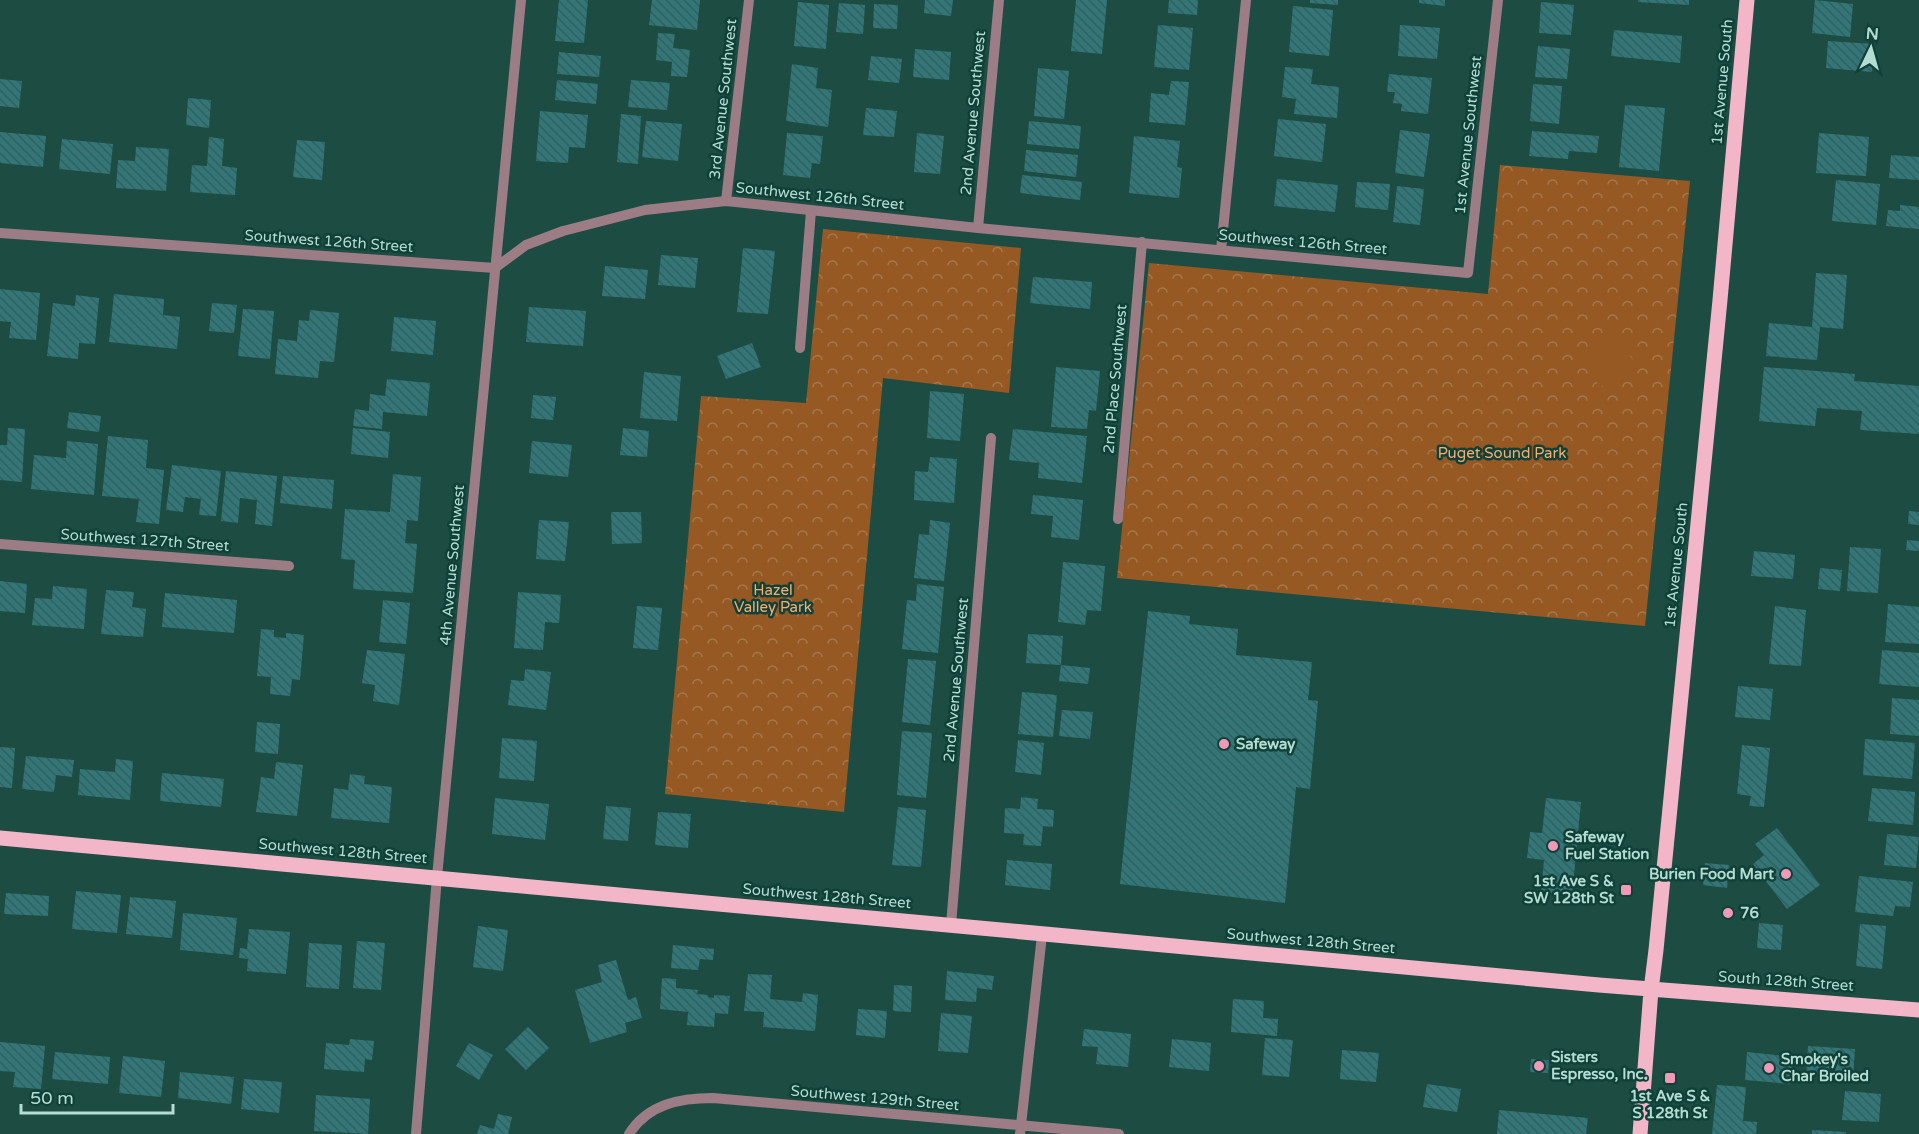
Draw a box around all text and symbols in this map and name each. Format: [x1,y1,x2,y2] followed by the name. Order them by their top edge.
[706,18,740,180] street label: 3rd Avenue Southwest
[1708,18,1736,146] street label: 1st Avenue South
[1841,18,1901,78] north arrow
[1865,24,1879,45] text: N
[957,30,989,196] street label: 2nd Avenue Southwest
[1451,55,1485,215] street label: 1st Avenue Southwest
[735,178,905,214] street label: Southwest 126th Street
[244,226,414,256] street label: Southwest 126th Street
[1218,226,1388,258] street label: Southwest 126th Street
[1100,303,1131,454] street label: 2nd Place Southwest
[1438,444,1566,462] park label: Puget Sound Park
[436,484,468,646] street label: 4th Avenue Southwest
[1660,501,1692,629] street label: 1st Avenue South
[60,525,230,555] street label: Southwest 127th Street
[734,581,812,616] park label: Hazel Valley Park
[940,597,972,763] street label: 2nd Avenue Southwest
[1236,735,1295,754] place label: Safeway
[1217,737,1231,751] marker: Safeway
[1565,828,1649,863] place label: Safeway Fuel Station
[258,835,428,867] street label: Southwest 128th Street
[1546,839,1560,853] marker: Safeway Fuel Station
[1649,865,1774,883] place label: Burien Food Mart
[1779,867,1793,881] marker: Burien Food Mart
[1524,872,1614,907] place label: 1st Ave S & SW 128th St
[742,880,912,912] street label: Southwest 128th Street
[1619,883,1633,897] marker: 1st Ave S & SW 128th St
[1740,904,1759,922] place label: 76
[1721,906,1735,920] marker: 76
[1226,925,1396,957] street label: Southwest 128th Street
[1717,967,1855,995] street label: South 128th Street
[1551,1048,1648,1084] place label: Sisters Espresso, Inc.
[1781,1050,1869,1085] place label: Smokey's Char Broiled
[1532,1059,1546,1073] marker: Sisters Espresso, Inc.
[1762,1061,1776,1075] marker: Smokey's Char Broiled
[1663,1071,1677,1085] marker: 1st Ave S & S 128th St
[21,1077,172,1115] scale bar
[790,1082,960,1114] street label: Southwest 129th Street
[30,1087,74,1109] text: 50 m
[1629,1087,1711,1122] place label: 1st Ave S & S 128th St

